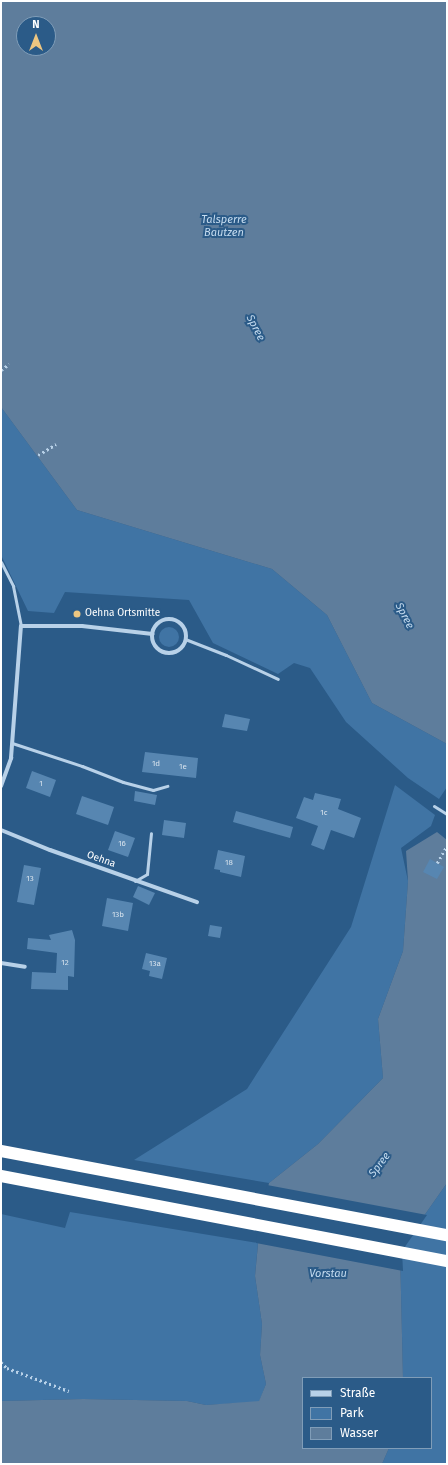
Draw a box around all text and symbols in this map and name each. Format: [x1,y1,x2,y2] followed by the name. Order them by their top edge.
[16,16,56,56] north arrow
[32,18,40,31] text: N
[201,214,247,240] water label: Talsperre Bautzen
[243,313,267,343] water label: Spree
[392,601,416,631] water label: Spree
[85,608,160,620] place label: Oehna Ortsmitte
[72,609,82,619] marker: Oehna Ortsmitte
[152,759,160,769] house number: 1d
[179,762,187,772] house number: 1e
[39,779,43,789] house number: 1
[320,808,328,818] house number: 1c
[118,839,126,849] house number: 16
[85,849,117,871] street label: Oehna
[225,858,233,868] house number: 18
[26,874,34,884] house number: 13
[112,910,124,920] house number: 13b
[61,958,69,968] house number: 12
[149,959,161,969] house number: 13a
[366,1150,394,1180] water label: Spree
[309,1267,347,1281] water label: Vorstau
[302,1377,432,1449] legend
[340,1386,375,1400] text: Straße
[340,1406,364,1420] text: Park
[340,1426,378,1440] text: Wasser

